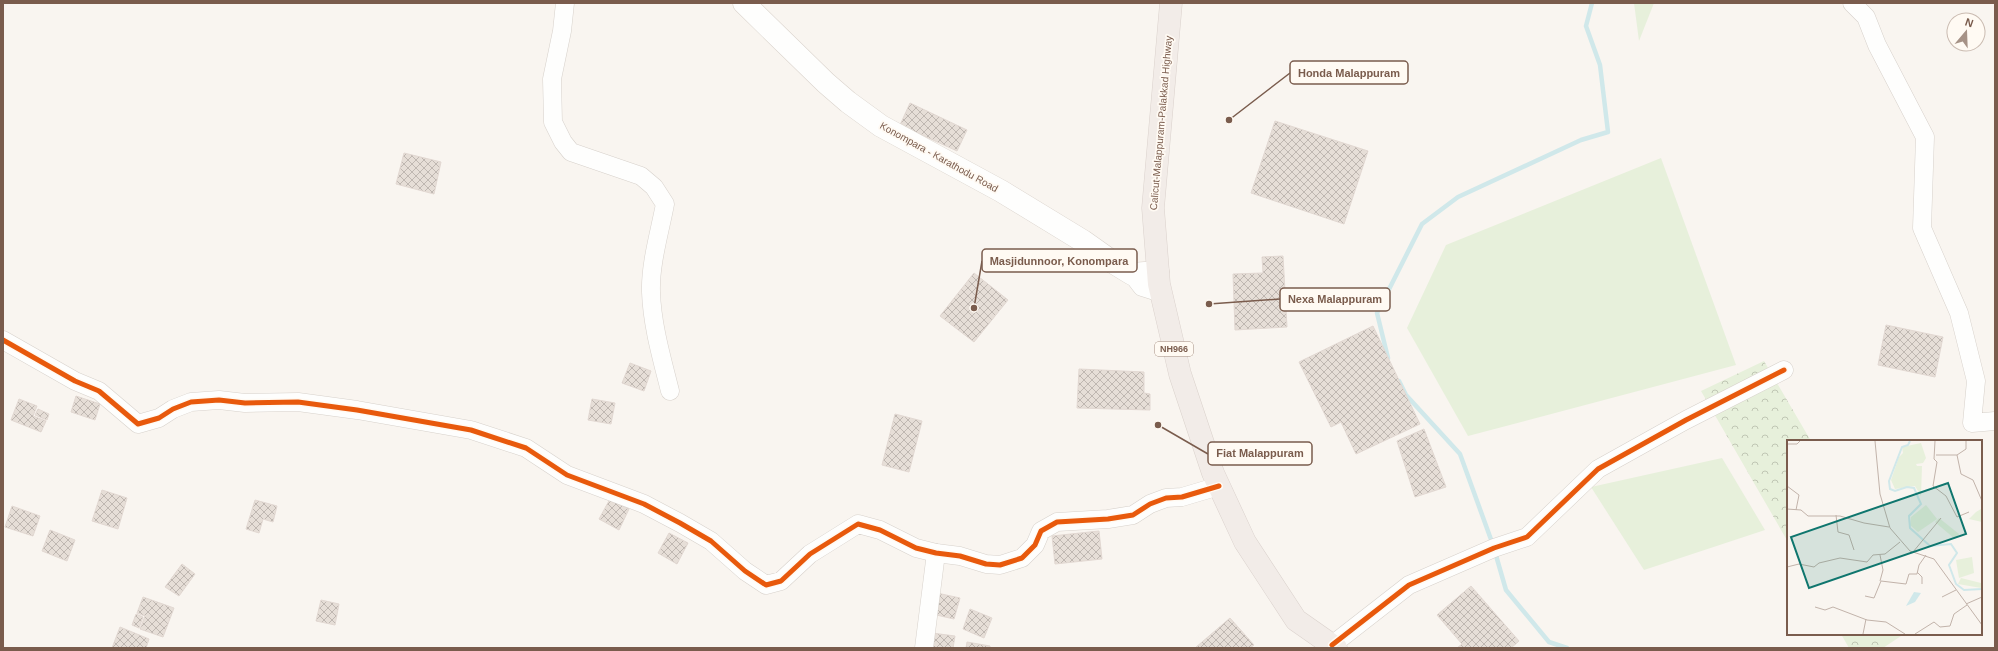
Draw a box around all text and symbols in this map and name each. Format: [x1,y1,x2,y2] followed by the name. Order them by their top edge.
[1946,12,1986,52] north arrow
[1964,16,1975,30] text: N
[1148,35,1174,211] street label: Calicut-Malappuram-Palakkad Highway
[1290,61,1408,84] callout: Honda Malappuram
[1298,67,1400,79] text: Honda Malappuram
[878,120,1000,194] street label: Konompara - Karathodu Road
[982,249,1137,272] callout: Masjidunnoor, Konompara
[990,255,1129,267] text: Masjidunnoor, Konompara
[1280,288,1390,311] callout: Nexa Malappuram
[1288,293,1382,305] text: Nexa Malappuram
[1155,342,1193,356] road number: NH966
[1787,440,1982,635] inset map
[1208,442,1312,465] callout: Fiat Malappuram
[1216,447,1304,459] text: Fiat Malappuram

